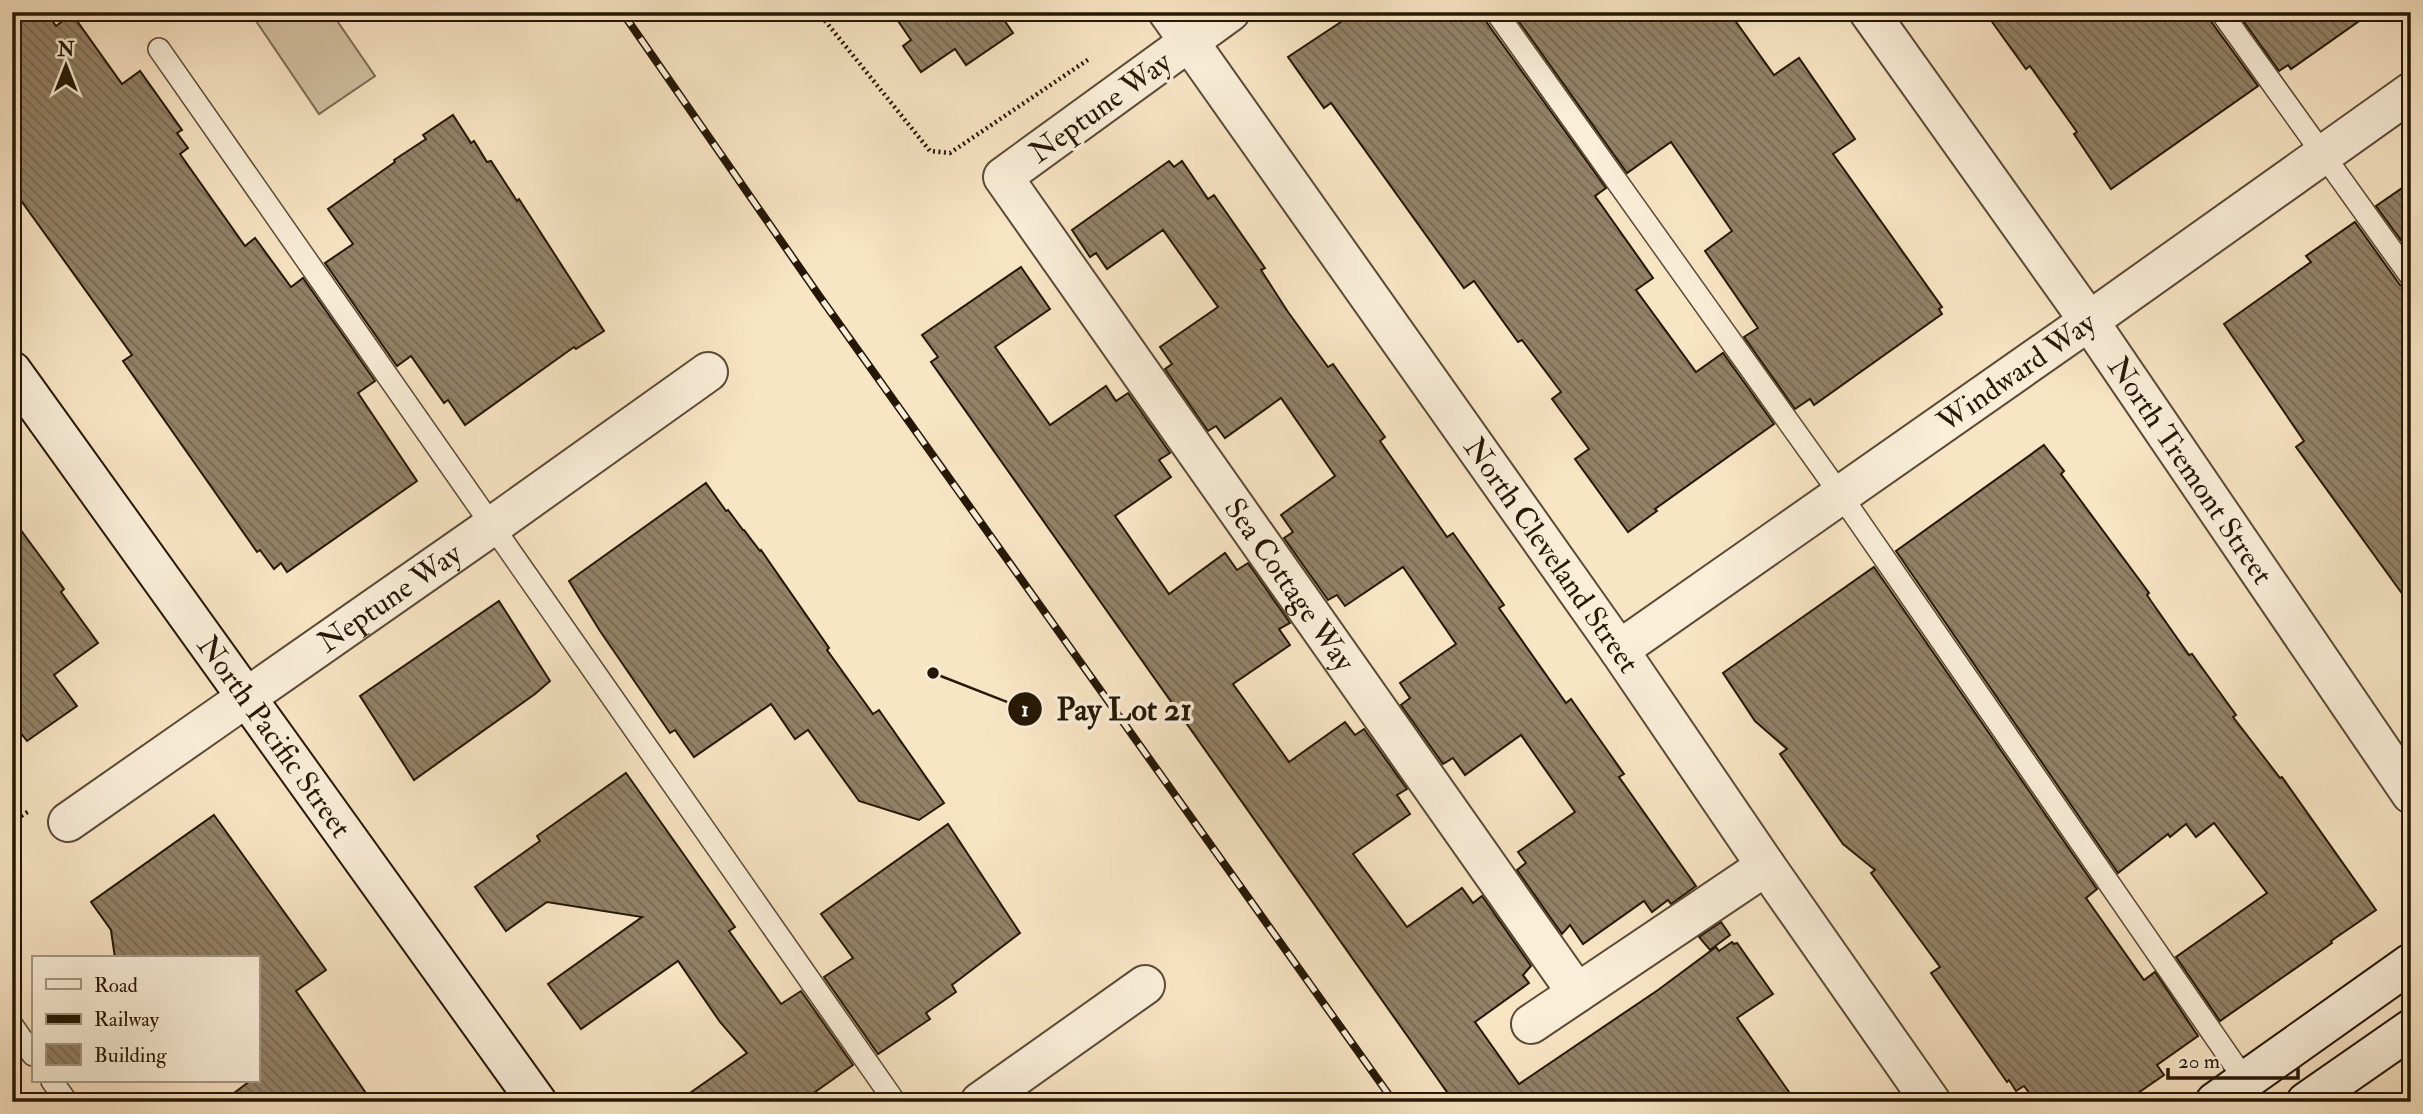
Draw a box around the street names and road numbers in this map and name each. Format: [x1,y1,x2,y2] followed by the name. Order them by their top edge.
[1022,43,1179,171] street label: Neptune Way
[1930,304,2103,441] street label: Windward Way
[2100,350,2281,592] street label: North Tremont Street
[1456,430,1647,680] street label: North Cleveland Street
[1216,491,1363,679] street label: Sea Cottage Way
[311,535,469,661] street label: Neptune Way
[189,628,359,845] street label: North Pacific Street

